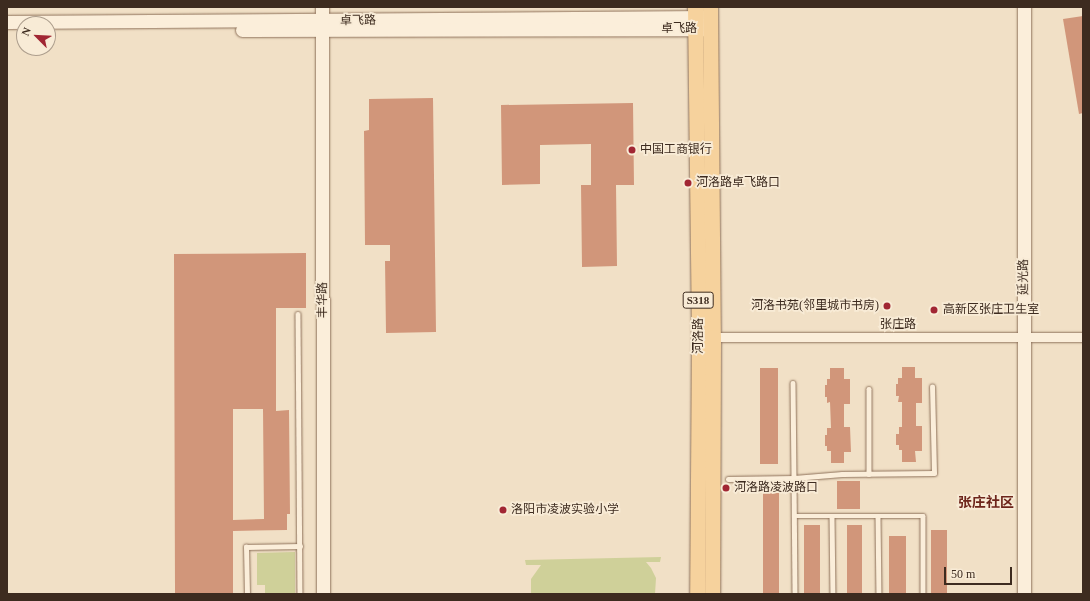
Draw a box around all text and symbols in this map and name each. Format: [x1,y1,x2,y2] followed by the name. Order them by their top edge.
[340,13,376,29] street label: 卓飞路
[16,16,56,56] north arrow
[661,22,697,36] street label: 卓飞路
[19,25,33,38] text: N
[640,143,712,157] place label: 中国工商银行
[627,145,637,155] marker: 中国工商银行
[696,176,780,190] place label: 河洛路卓飞路口
[683,178,693,188] marker: 河洛路卓飞路口
[1017,259,1031,295] street label: 延光路
[316,282,330,318] street label: 丰华路
[682,291,714,309] road number: S318
[751,299,879,313] place label: 河洛书苑(邻里城市书房)
[882,301,892,311] marker: 河洛书苑(邻里城市书房)
[943,303,1039,317] place label: 高新区张庄卫生室
[928,304,940,316] marker: 高新区张庄卫生室
[692,318,706,354] street label: 河洛路
[880,318,916,332] street label: 张庄路
[734,481,818,495] place label: 河洛路凌波路口
[721,483,731,493] marker: 河洛路凌波路口
[958,495,1014,511] district label: 张庄社区
[511,503,619,517] place label: 洛阳市凌波实验小学
[498,505,508,515] marker: 洛阳市凌波实验小学
[946,559,1014,585] scale bar
[951,567,975,581] text: 50 m

